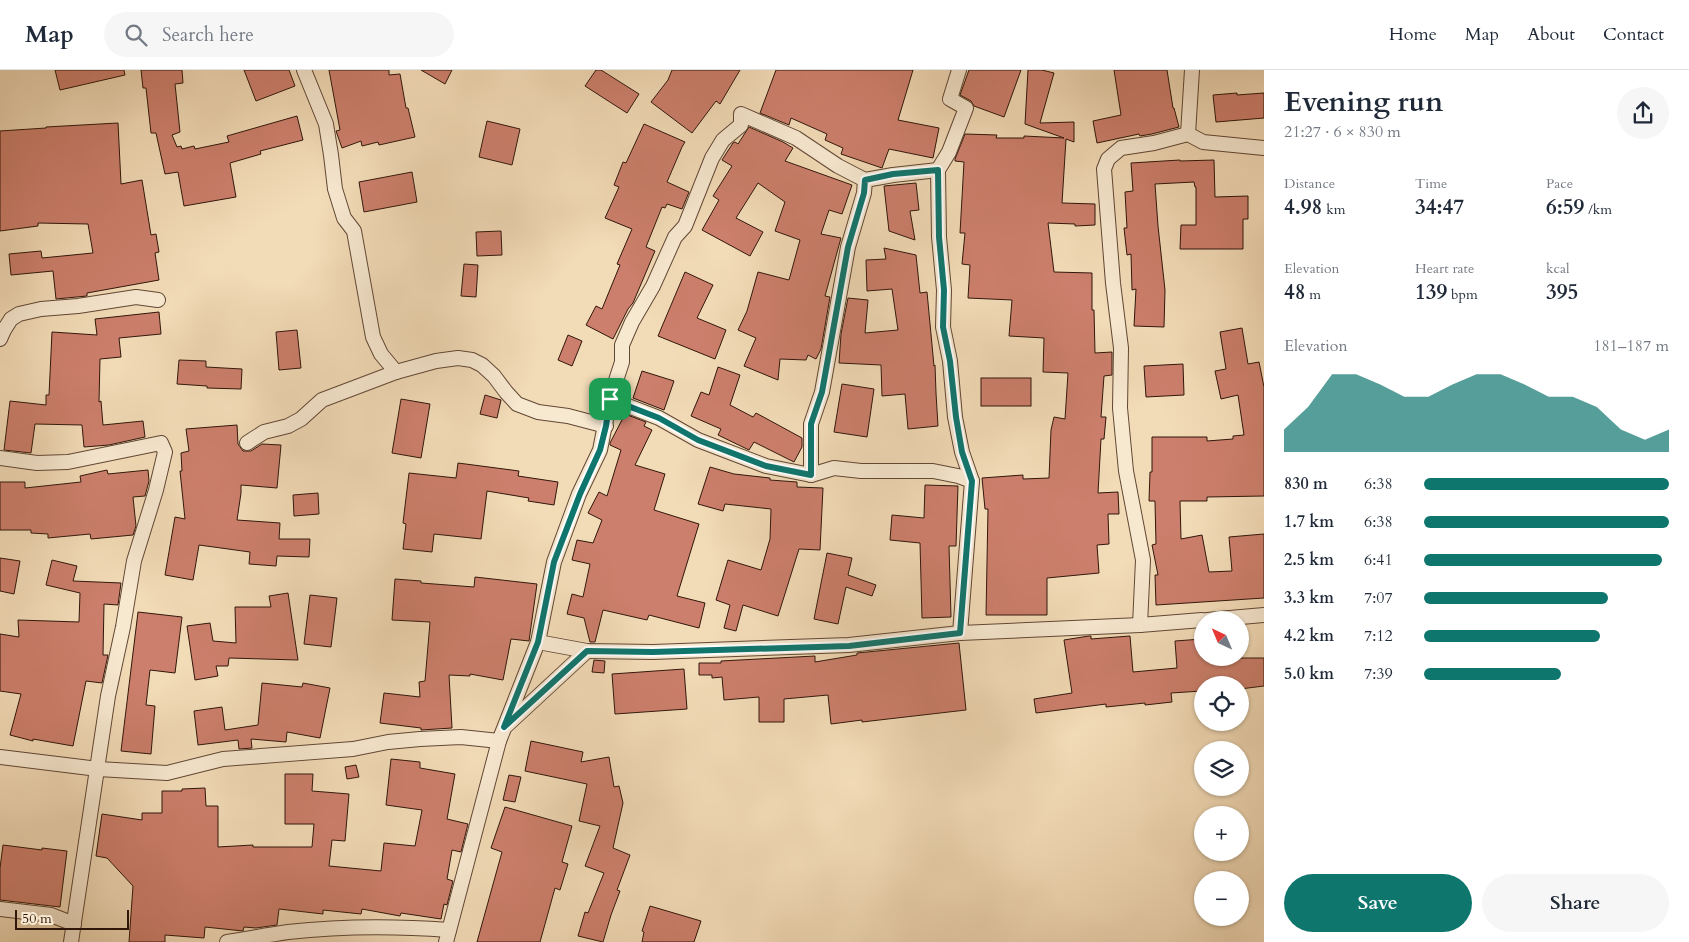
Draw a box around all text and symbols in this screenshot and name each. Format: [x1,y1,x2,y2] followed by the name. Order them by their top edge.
[104,12,454,57] search box
[25,18,74,51] text: Map
[122,21,150,49] icon: search
[162,22,254,48] text: Search here
[1389,22,1437,47] text: Home
[1465,22,1499,47] text: Map
[1527,22,1575,47] text: About
[1603,22,1664,47] text: Contact
[1284,83,1443,121] text: Evening run
[1617,87,1669,139] button: share
[1284,121,1401,143] text: 21:27 · 6 × 830 m
[1284,174,1335,193] text: Distance
[1415,174,1447,193] text: Time
[1546,174,1573,193] text: Pace
[1284,193,1322,222] text: 4.98
[1415,193,1464,222] text: 34:47
[1546,193,1584,222] text: 6:59
[1322,200,1345,219] text: km
[1584,200,1612,219] text: /km
[1284,259,1340,278] text: Elevation
[1415,259,1474,278] text: Heart rate
[1546,259,1570,278] text: kcal
[1284,278,1306,307] text: 48
[1415,278,1447,307] text: 139
[1546,278,1578,307] text: 395
[1306,285,1321,304] text: m
[1447,285,1478,304] text: bpm
[1284,335,1348,357] text: Elevation
[1593,335,1669,357] text: 181–187 m
[589,378,631,420] pin
[596,385,624,413] icon: arrive
[1284,473,1328,495] text: 830 m
[1364,473,1393,495] text: 6:38
[1284,511,1334,533] text: 1.7 km
[1364,511,1393,533] text: 6:38
[1284,549,1334,571] text: 2.5 km
[1364,549,1393,571] text: 6:41
[1284,587,1334,609] text: 3.3 km
[1364,587,1393,609] text: 7:07
[1194,611,1249,666] north arrow
[1194,611,1249,926] map controls
[1284,625,1334,647] text: 4.2 km
[1364,625,1393,647] text: 7:12
[1284,663,1334,685] text: 5.0 km
[1364,663,1393,685] text: 7:39
[1194,676,1249,731] button: locate
[1194,741,1249,796] button: layers
[1194,806,1249,861] button: +
[1194,871,1249,926] button: −
[1284,874,1472,932] button: Save
[1482,874,1669,932] button: Share
[15,907,129,930] scale bar
[22,909,52,928] text: 50 m

